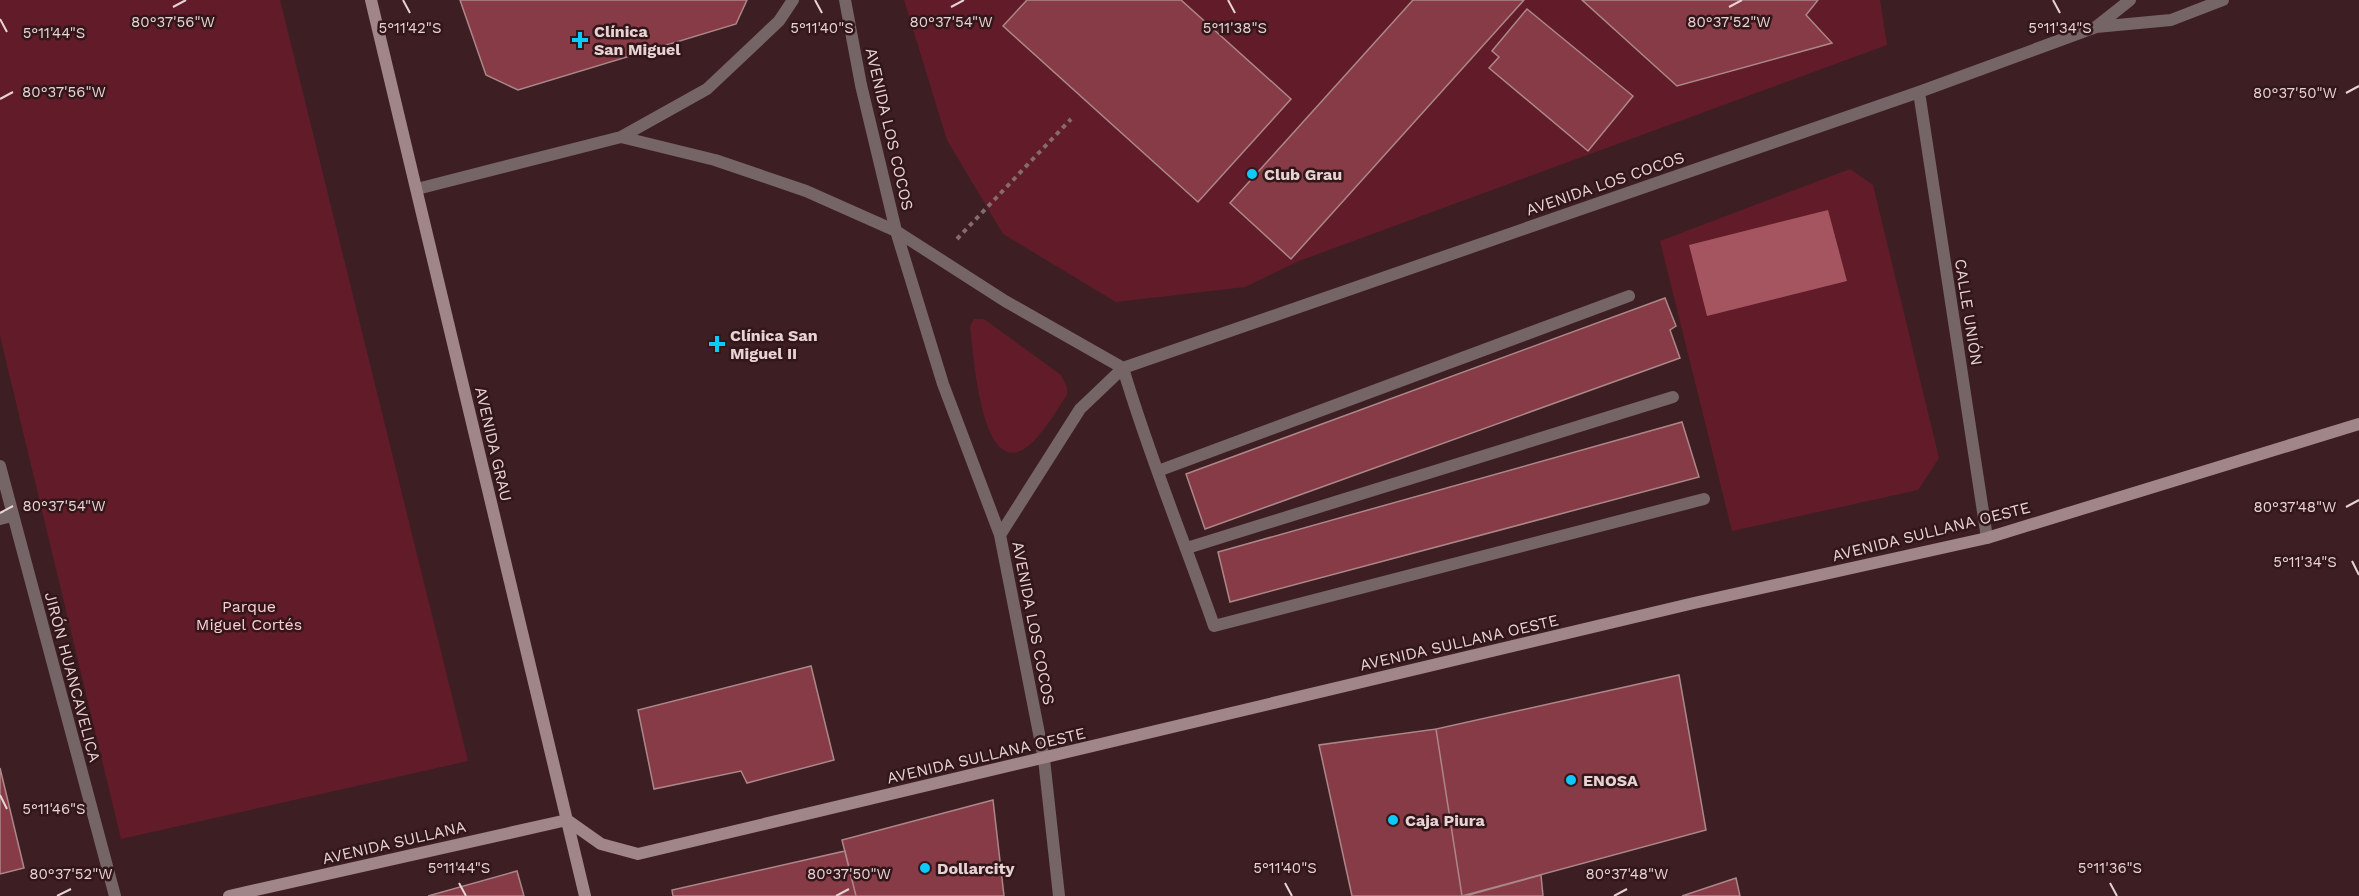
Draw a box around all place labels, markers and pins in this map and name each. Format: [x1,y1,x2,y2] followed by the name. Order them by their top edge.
[594,22,681,59] place label: Clínica San Miguel
[571,31,589,49] marker: Clínica San Miguel
[1264,165,1342,184] place label: Club Grau
[1245,167,1259,181] marker: Club Grau
[730,326,818,363] place label: Clínica San Miguel II
[708,335,726,353] marker: Clínica San Miguel II
[1583,771,1638,790] place label: ENOSA
[1564,773,1578,787] marker: ENOSA
[1405,811,1486,830] place label: Caja Piura
[1386,813,1400,827] marker: Caja Piura
[937,859,1015,878] place label: Dollarcity
[918,861,932,875] marker: Dollarcity

